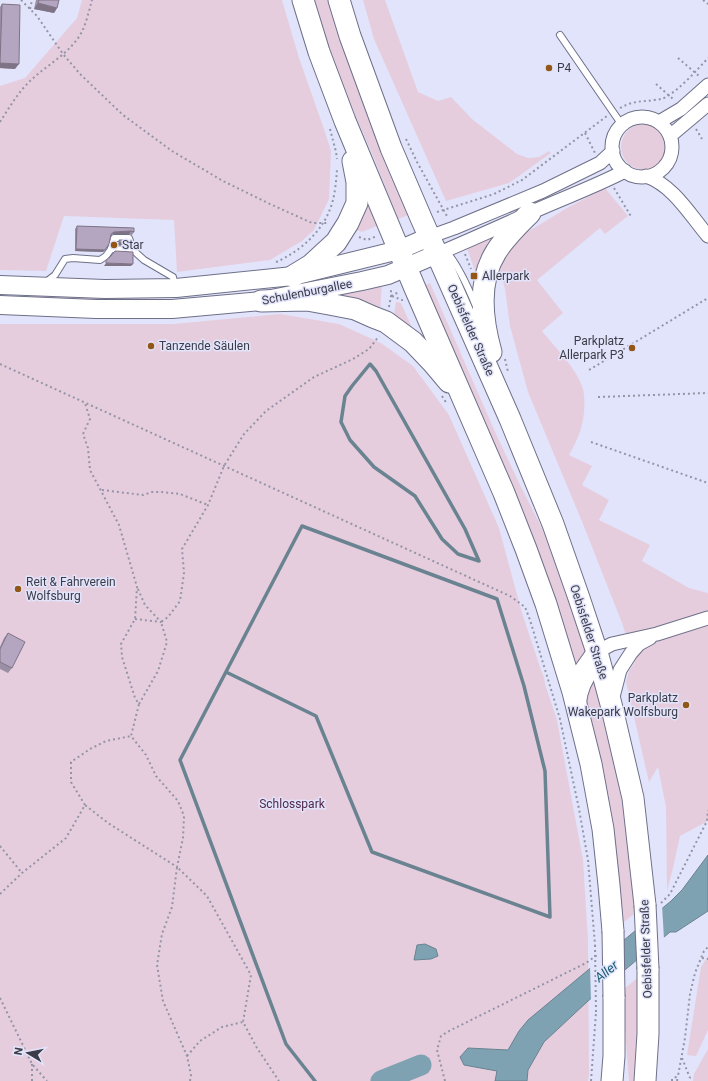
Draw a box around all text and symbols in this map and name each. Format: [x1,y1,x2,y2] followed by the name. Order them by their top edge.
[557,61,572,75] place label: P4
[544,63,554,73] marker: P4
[122,238,144,252] place label: Star
[109,240,119,250] marker: Star
[482,269,530,283] place label: Allerpark
[469,271,479,281] marker: Allerpark
[261,276,353,308] street label: Schulenburgallee
[444,282,498,378] street label: Oebisfelder Straße
[559,334,624,362] place label: Parkplatz Allerpark P3
[159,339,250,353] place label: Tanzende Säulen
[146,341,156,351] marker: Tanzende Säulen
[627,343,637,353] marker: Parkplatz Allerpark P3
[26,575,116,603] place label: Reit & Fahrverein Wolfsburg
[567,583,611,681] street label: Oebisfelder Straße
[13,584,23,594] marker: Reit & Fahrverein Wolfsburg
[568,691,678,719] place label: Parkplatz Wakepark Wolfsburg
[681,700,691,710] marker: Parkplatz Wakepark Wolfsburg
[259,797,326,811] park label: Schlosspark
[637,899,655,999] street label: Oebisfelder Straße
[591,957,621,986] water label: Aller
[8,1033,48,1073] north arrow
[12,1046,26,1056] text: N

